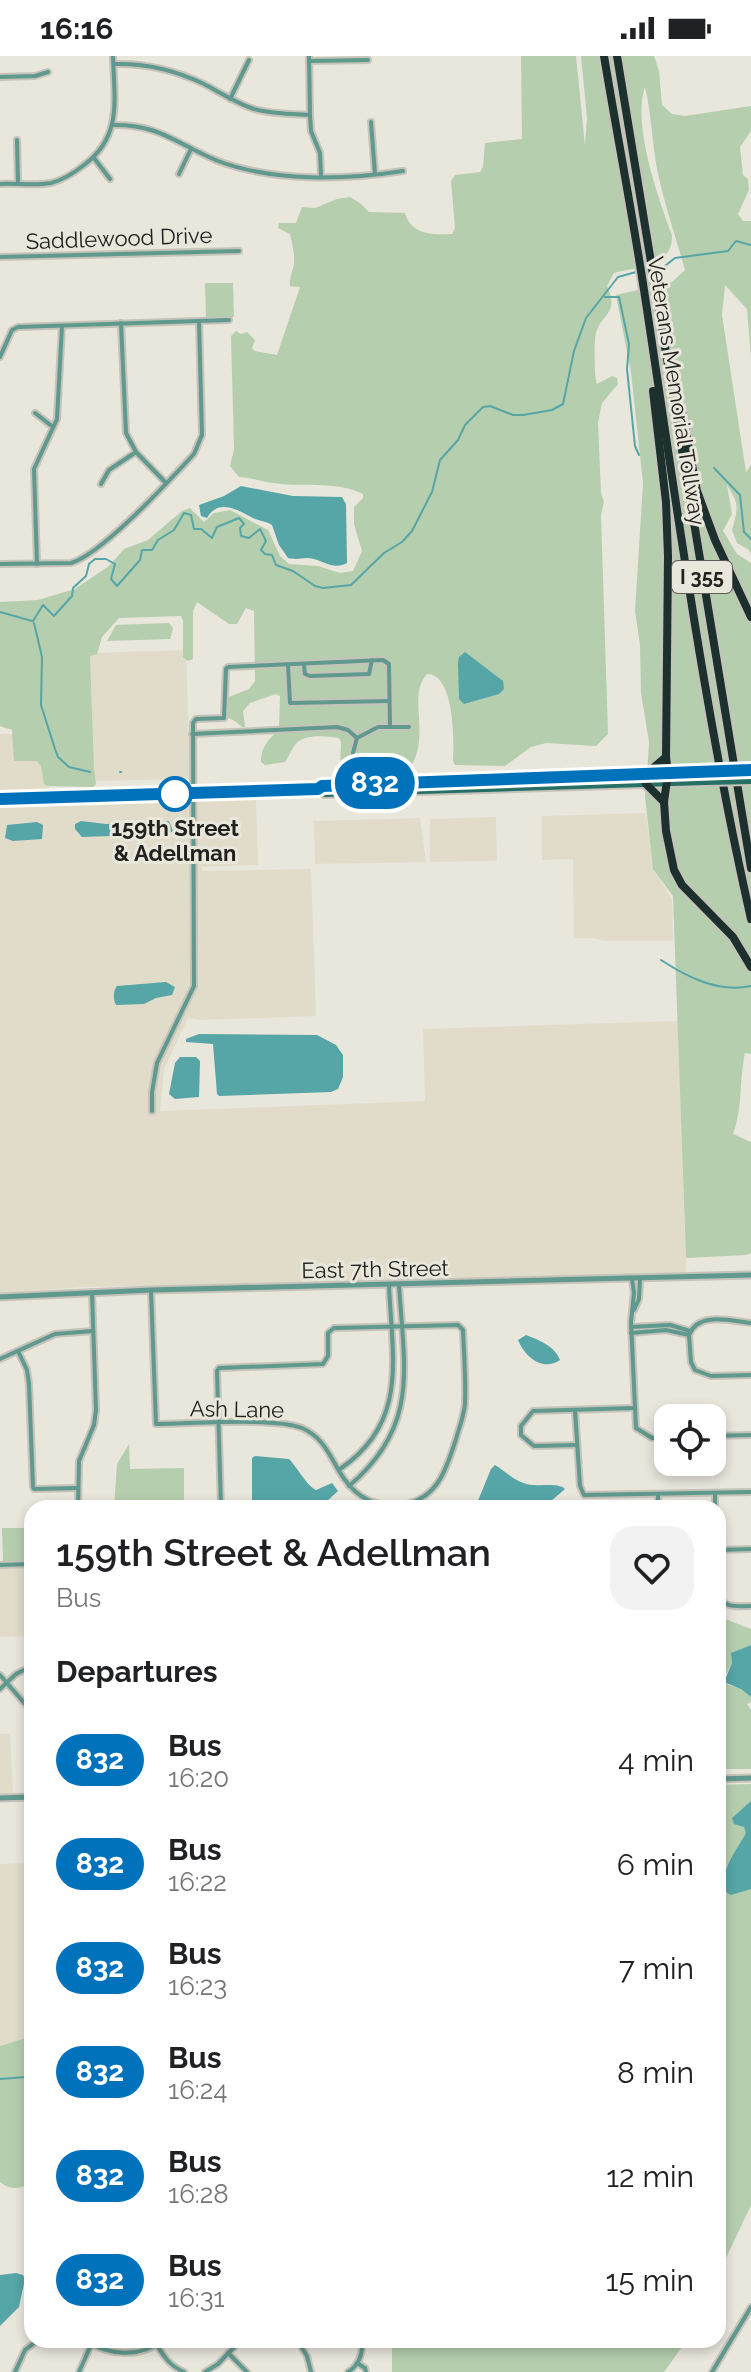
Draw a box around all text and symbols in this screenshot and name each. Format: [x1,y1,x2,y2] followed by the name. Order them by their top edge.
[40,11,113,46] text: 16:16
[25,222,213,254] street label: Saddlewood Drive
[643,255,711,527] street label: Veterans Memorial Tollway
[672,561,732,593] road number: I 355
[329,757,421,809] line badge: 832
[351,766,399,799] text: 832
[158,777,192,811] marker: 159th Street & Adellman
[111,815,239,866] place label: 159th Street & Adellman
[301,1255,450,1283] street label: East 7th Street
[190,1395,284,1423] street label: Ash Lane
[654,1404,726,1476] map controls
[654,1404,726,1476] button: locate
[610,1526,694,1610] button: heart
[56,1530,491,1575] text: 159th Street & Adellman
[56,1583,101,1613] text: Bus
[56,1654,218,1689] text: Departures
[168,1728,222,1763] text: Bus
[76,1743,124,1776] text: 832
[618,1743,694,1778] text: 4 min
[168,1763,229,1793] text: 16:20
[168,1832,222,1867] text: Bus
[76,1847,124,1880] text: 832
[617,1847,694,1882] text: 6 min
[168,1867,227,1897] text: 16:22
[168,1936,222,1971] text: Bus
[76,1951,124,1984] text: 832
[619,1951,694,1986] text: 7 min
[168,1971,227,2001] text: 16:23
[168,2040,222,2075] text: Bus
[76,2055,124,2088] text: 832
[617,2055,694,2090] text: 8 min
[168,2075,227,2105] text: 16:24
[168,2144,222,2179] text: Bus
[76,2159,124,2192] text: 832
[606,2159,694,2194] text: 12 min
[168,2179,229,2209] text: 16:28
[168,2248,222,2283] text: Bus
[76,2263,124,2296] text: 832
[606,2263,694,2298] text: 15 min
[168,2283,225,2313] text: 16:31

